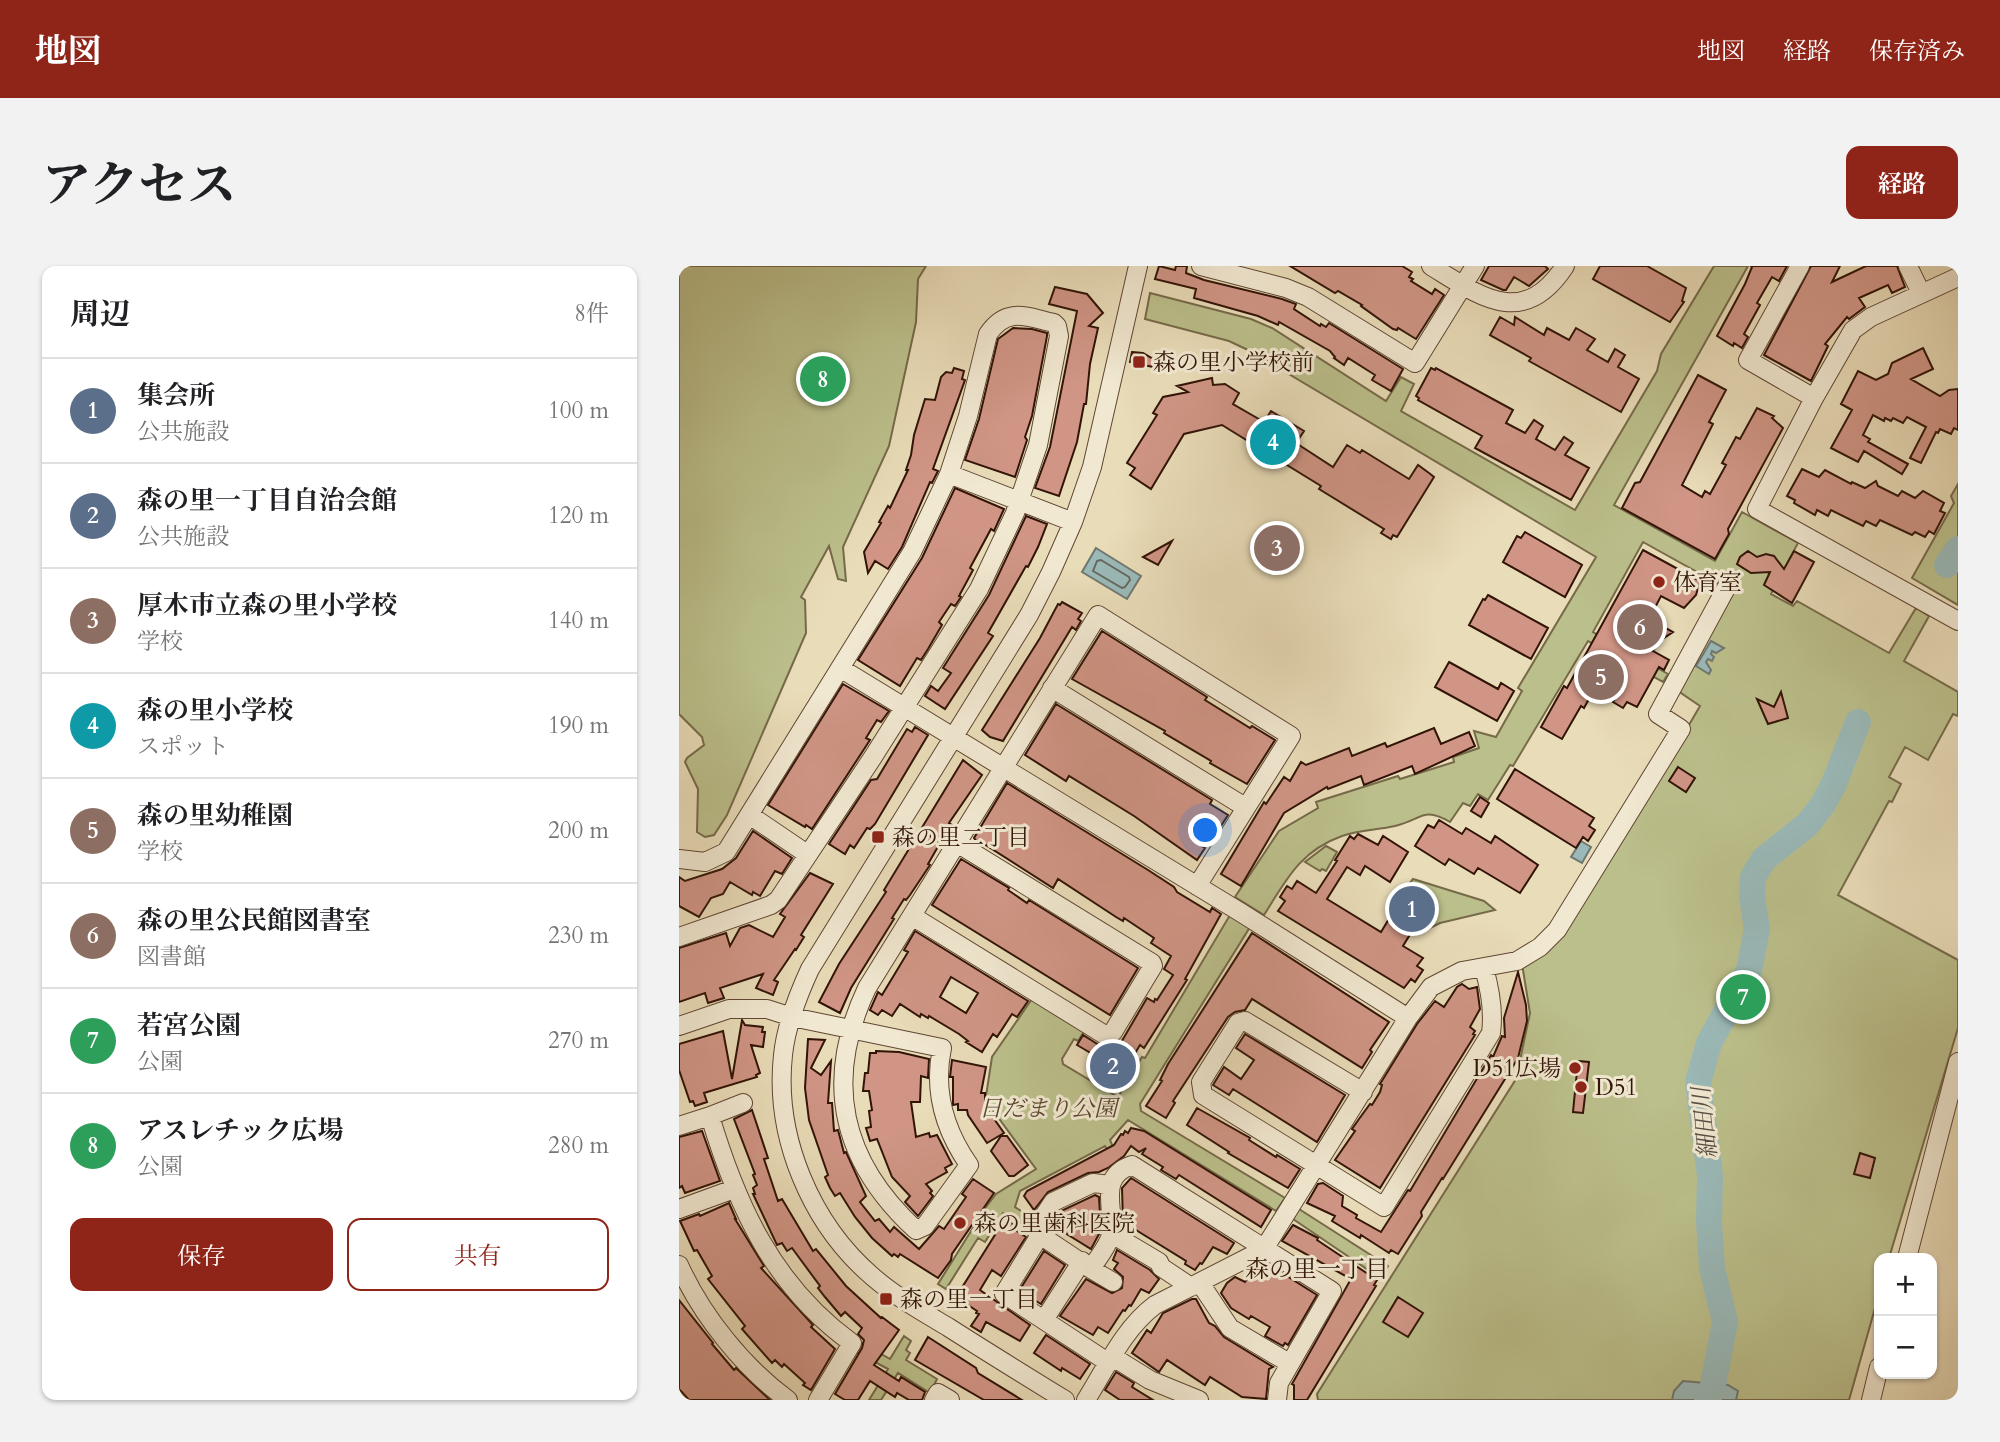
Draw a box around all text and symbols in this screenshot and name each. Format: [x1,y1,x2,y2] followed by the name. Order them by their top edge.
[35,29,101,74] text: 地図
[1697,35,1745,68] text: 地図
[1783,35,1831,68] text: 経路
[1869,35,1965,68] text: 保存済み
[1846,146,1958,219] button: 経路
[42,152,237,219] text: アクセス
[70,294,130,335] text: 周辺
[574,298,609,329] text: 8件
[1153,347,1314,378] place label: 森の里小学校前
[800,353,846,405] pin: 8
[1131,354,1147,370] marker: 森の里小学校前
[137,378,215,413] text: 集会所
[87,395,99,426] text: 1
[548,395,609,426] text: 100 m
[137,416,229,447] text: 公共施設
[1250,416,1296,468] pin: 4
[137,483,397,518] text: 森の里一丁目自治会館
[87,500,99,531] text: 2
[548,500,609,531] text: 120 m
[137,521,229,552] text: 公共施設
[1254,522,1300,574] pin: 3
[1673,567,1742,598] place label: 体育室
[1651,574,1667,590] marker: 体育室
[137,588,397,623] text: 厚木市立森の里小学校
[1617,601,1663,653] pin: 6
[87,605,99,636] text: 3
[548,605,609,636] text: 140 m
[137,626,183,657] text: 学校
[1578,651,1624,703] pin: 5
[137,693,293,728] text: 森の里小学校
[87,710,99,741] text: 4
[548,710,609,741] text: 190 m
[137,731,229,762] text: スポット
[137,798,293,833] text: 森の里幼稚園
[1188,813,1222,847] your location
[87,815,99,846] text: 5
[548,815,609,846] text: 200 m
[892,822,1030,853] place label: 森の里二丁目
[870,829,886,845] marker: 森の里二丁目
[137,836,183,867] text: 学校
[1389,883,1435,935] pin: 1
[137,903,371,938] text: 森の里公民館図書室
[87,920,99,951] text: 6
[548,920,609,951] text: 230 m
[137,941,206,972] text: 図書館
[1720,971,1766,1023] pin: 7
[137,1008,241,1043] text: 若宮公園
[87,1025,99,1056] text: 7
[548,1025,609,1056] text: 270 m
[1090,1040,1136,1092] pin: 2
[137,1046,183,1077] text: 公園
[1473,1053,1561,1084] place label: D51広場
[1567,1060,1583,1076] marker: D51広場
[1595,1072,1637,1103] place label: D51
[1573,1079,1589,1095] marker: D51
[1685,1082,1725,1161] water label: 細田川
[979,1093,1121,1124] park label: 日だまり公園
[137,1113,343,1148] text: アスレチック広場
[87,1130,99,1161] text: 8
[548,1130,609,1161] text: 280 m
[137,1151,183,1182] text: 公園
[974,1208,1135,1239] place label: 森の里歯科医院
[952,1215,968,1231] marker: 森の里歯科医院
[70,1218,333,1291] button: 保存
[347,1218,609,1291] button: 共有
[1245,1253,1389,1286] district label: 森の里一丁目
[1874,1253,1937,1379] map controls
[1874,1253,1937,1316] button: +
[900,1284,1038,1315] place label: 森の里一丁目
[878,1291,894,1307] marker: 森の里一丁目
[1874,1316,1937,1379] button: −

